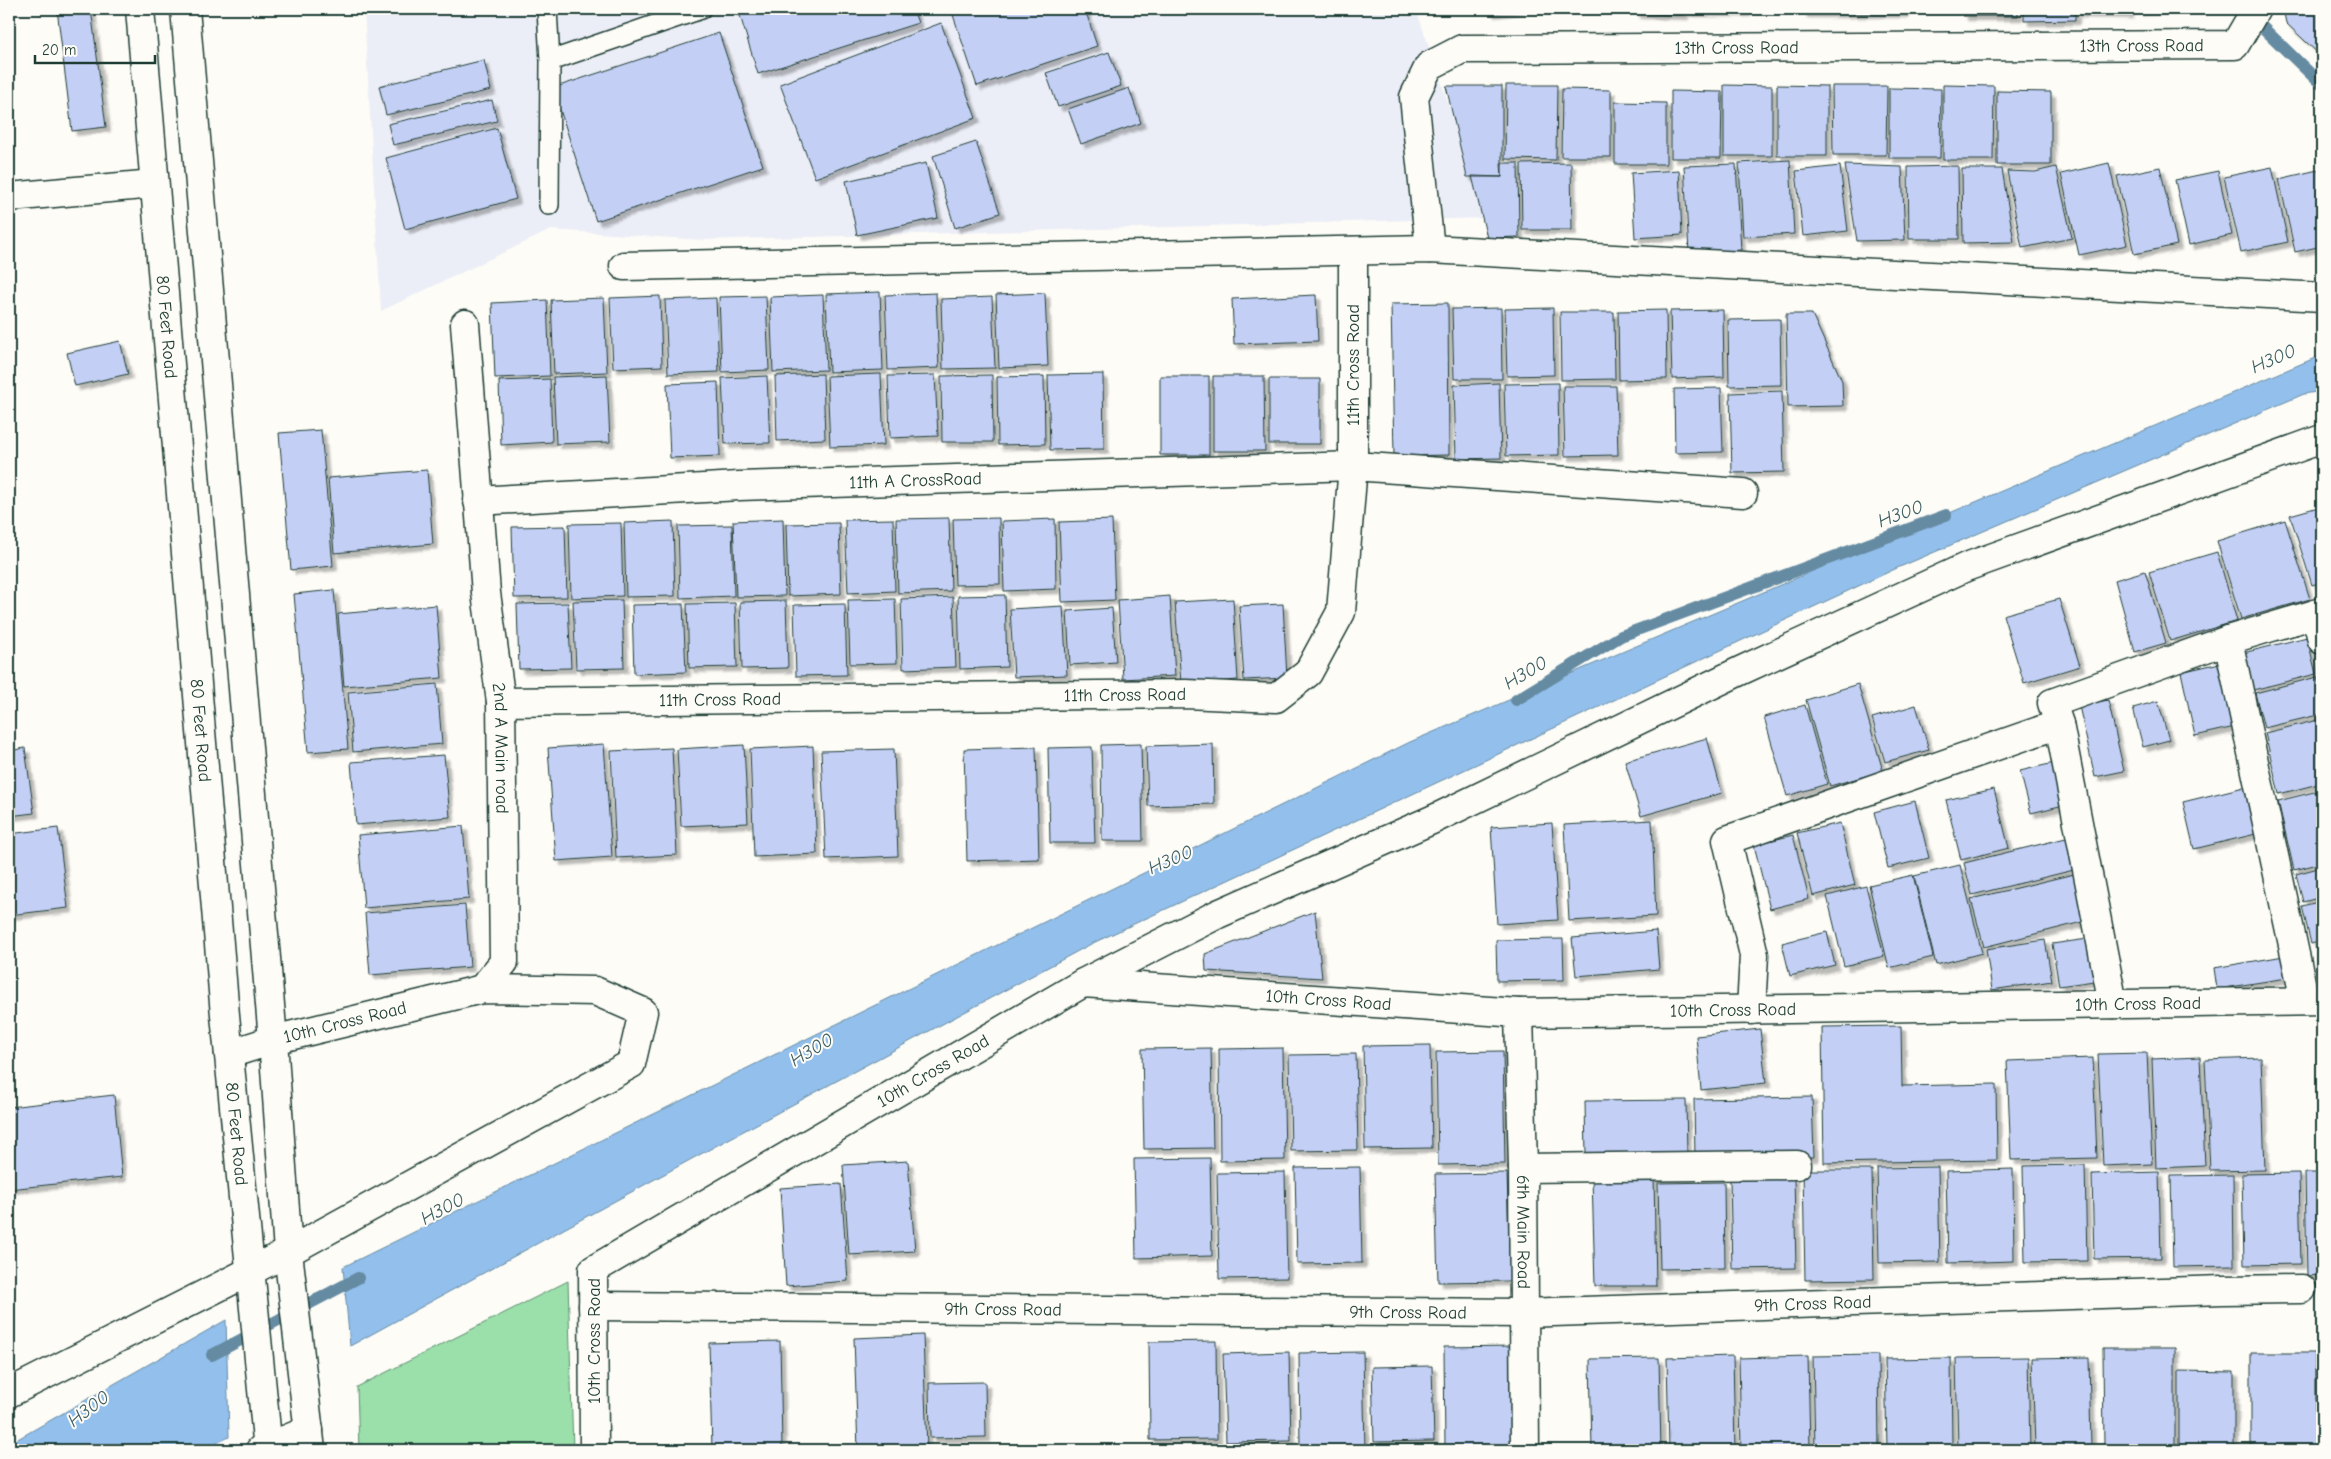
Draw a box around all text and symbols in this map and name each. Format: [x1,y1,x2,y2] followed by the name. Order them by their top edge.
[35,32,155,64] scale bar
[2079,35,2204,57] street label: 13th Cross Road
[1674,37,1799,59] street label: 13th Cross Road
[42,41,76,59] text: 20 m
[152,274,181,379] street label: 80 Feet Road
[1343,304,1364,426] street label: 11th Cross Road
[2248,340,2299,378] water label: H300
[849,468,982,493] street label: 11th A CrossRoad
[1875,496,1926,532] water label: H300
[1500,651,1551,694] water label: H300
[186,678,215,783] street label: 80 Feet Road
[487,681,512,814] street label: 2nd A Main road
[1064,684,1186,706] street label: 11th Cross Road
[659,689,781,711] street label: 11th Cross Road
[1145,841,1196,879] water label: H300
[1265,986,1392,1015] street label: 10th Cross Road
[2075,993,2201,1016] street label: 10th Cross Road
[281,997,409,1048] street label: 10th Cross Road
[1670,999,1796,1022] street label: 10th Cross Road
[786,1028,837,1071] water label: H300
[873,1030,993,1112] street label: 10th Cross Road
[221,1081,252,1187] street label: 80 Feet Road
[1512,1175,1534,1289] street label: 6th Main Road
[417,1188,468,1230] water label: H300
[584,1278,605,1404] street label: 10th Cross Road
[1754,1292,1872,1316] street label: 9th Cross Road
[944,1299,1062,1321] street label: 9th Cross Road
[1349,1302,1467,1324] street label: 9th Cross Road
[63,1386,114,1432] water label: H300

